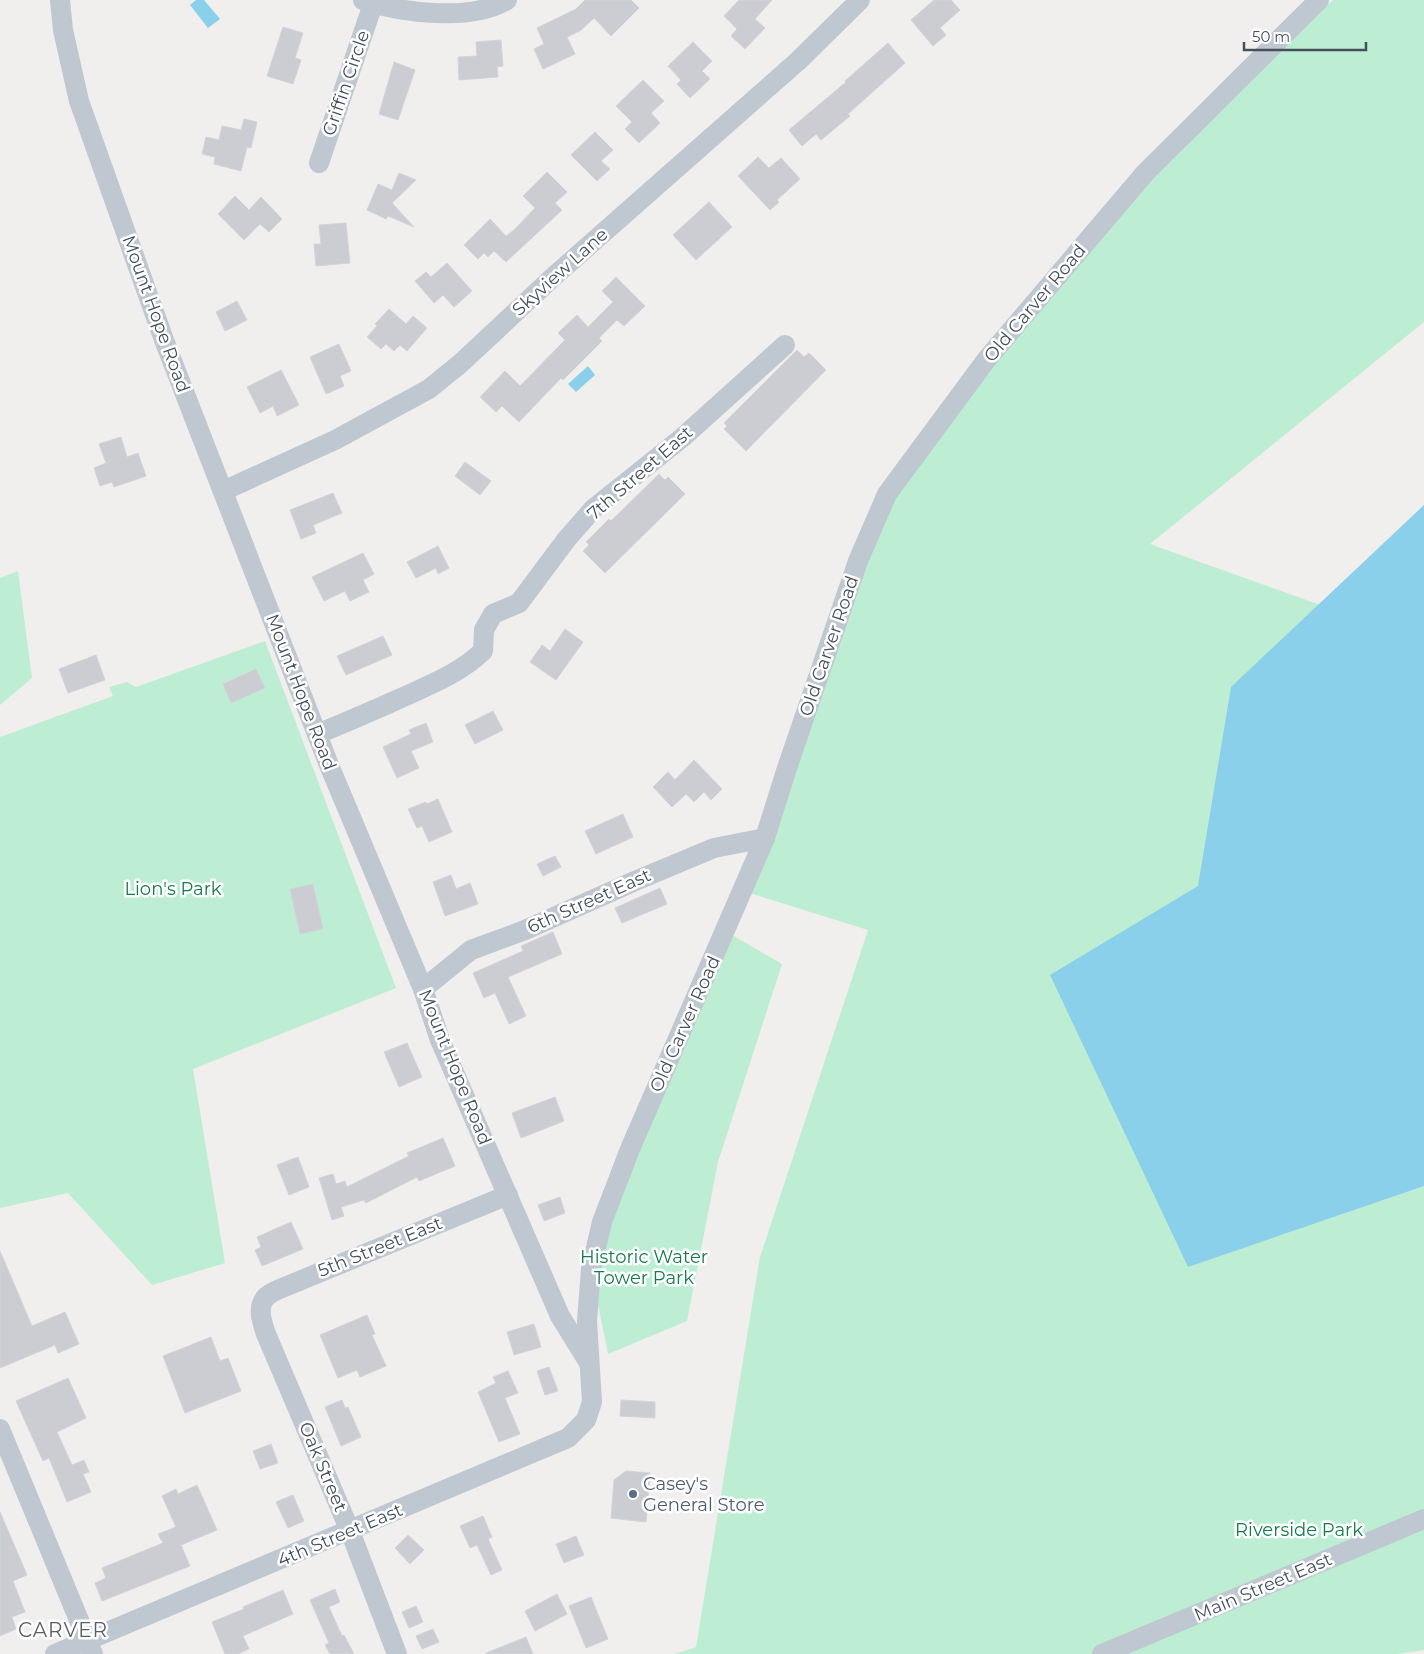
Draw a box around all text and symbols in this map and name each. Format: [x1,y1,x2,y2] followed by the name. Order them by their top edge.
[1244,20,1366,52] scale bar
[318,27,374,139] street label: Griffin Circle
[1252,27,1290,46] text: 50 m
[508,223,612,321] street label: Skyview Lane
[117,232,195,396] street label: Mount Hope Road
[979,240,1091,366] street label: Old Carver Road
[583,421,697,525] street label: 7th Street East
[795,573,863,719] street label: Old Carver Road
[261,611,341,773] street label: Mount Hope Road
[524,864,654,938] street label: 6th Street East
[124,878,222,900] park label: Lion's Park
[645,952,725,1096] street label: Old Carver Road
[414,986,496,1148] street label: Mount Hope Road
[315,1212,445,1282] street label: 5th Street East
[580,1246,708,1289] park label: Historic Water Tower Park
[294,1419,352,1515] street label: Oak Street
[643,1473,765,1516] place label: Casey's General Store
[627,1488,639,1500] marker: Casey's General Store
[274,1499,406,1571] street label: 4th Street East
[1235,1519,1363,1541] park label: Riverside Park
[1191,1548,1335,1626] street label: Main Street East
[18,1618,108,1642] district label: CARVER

